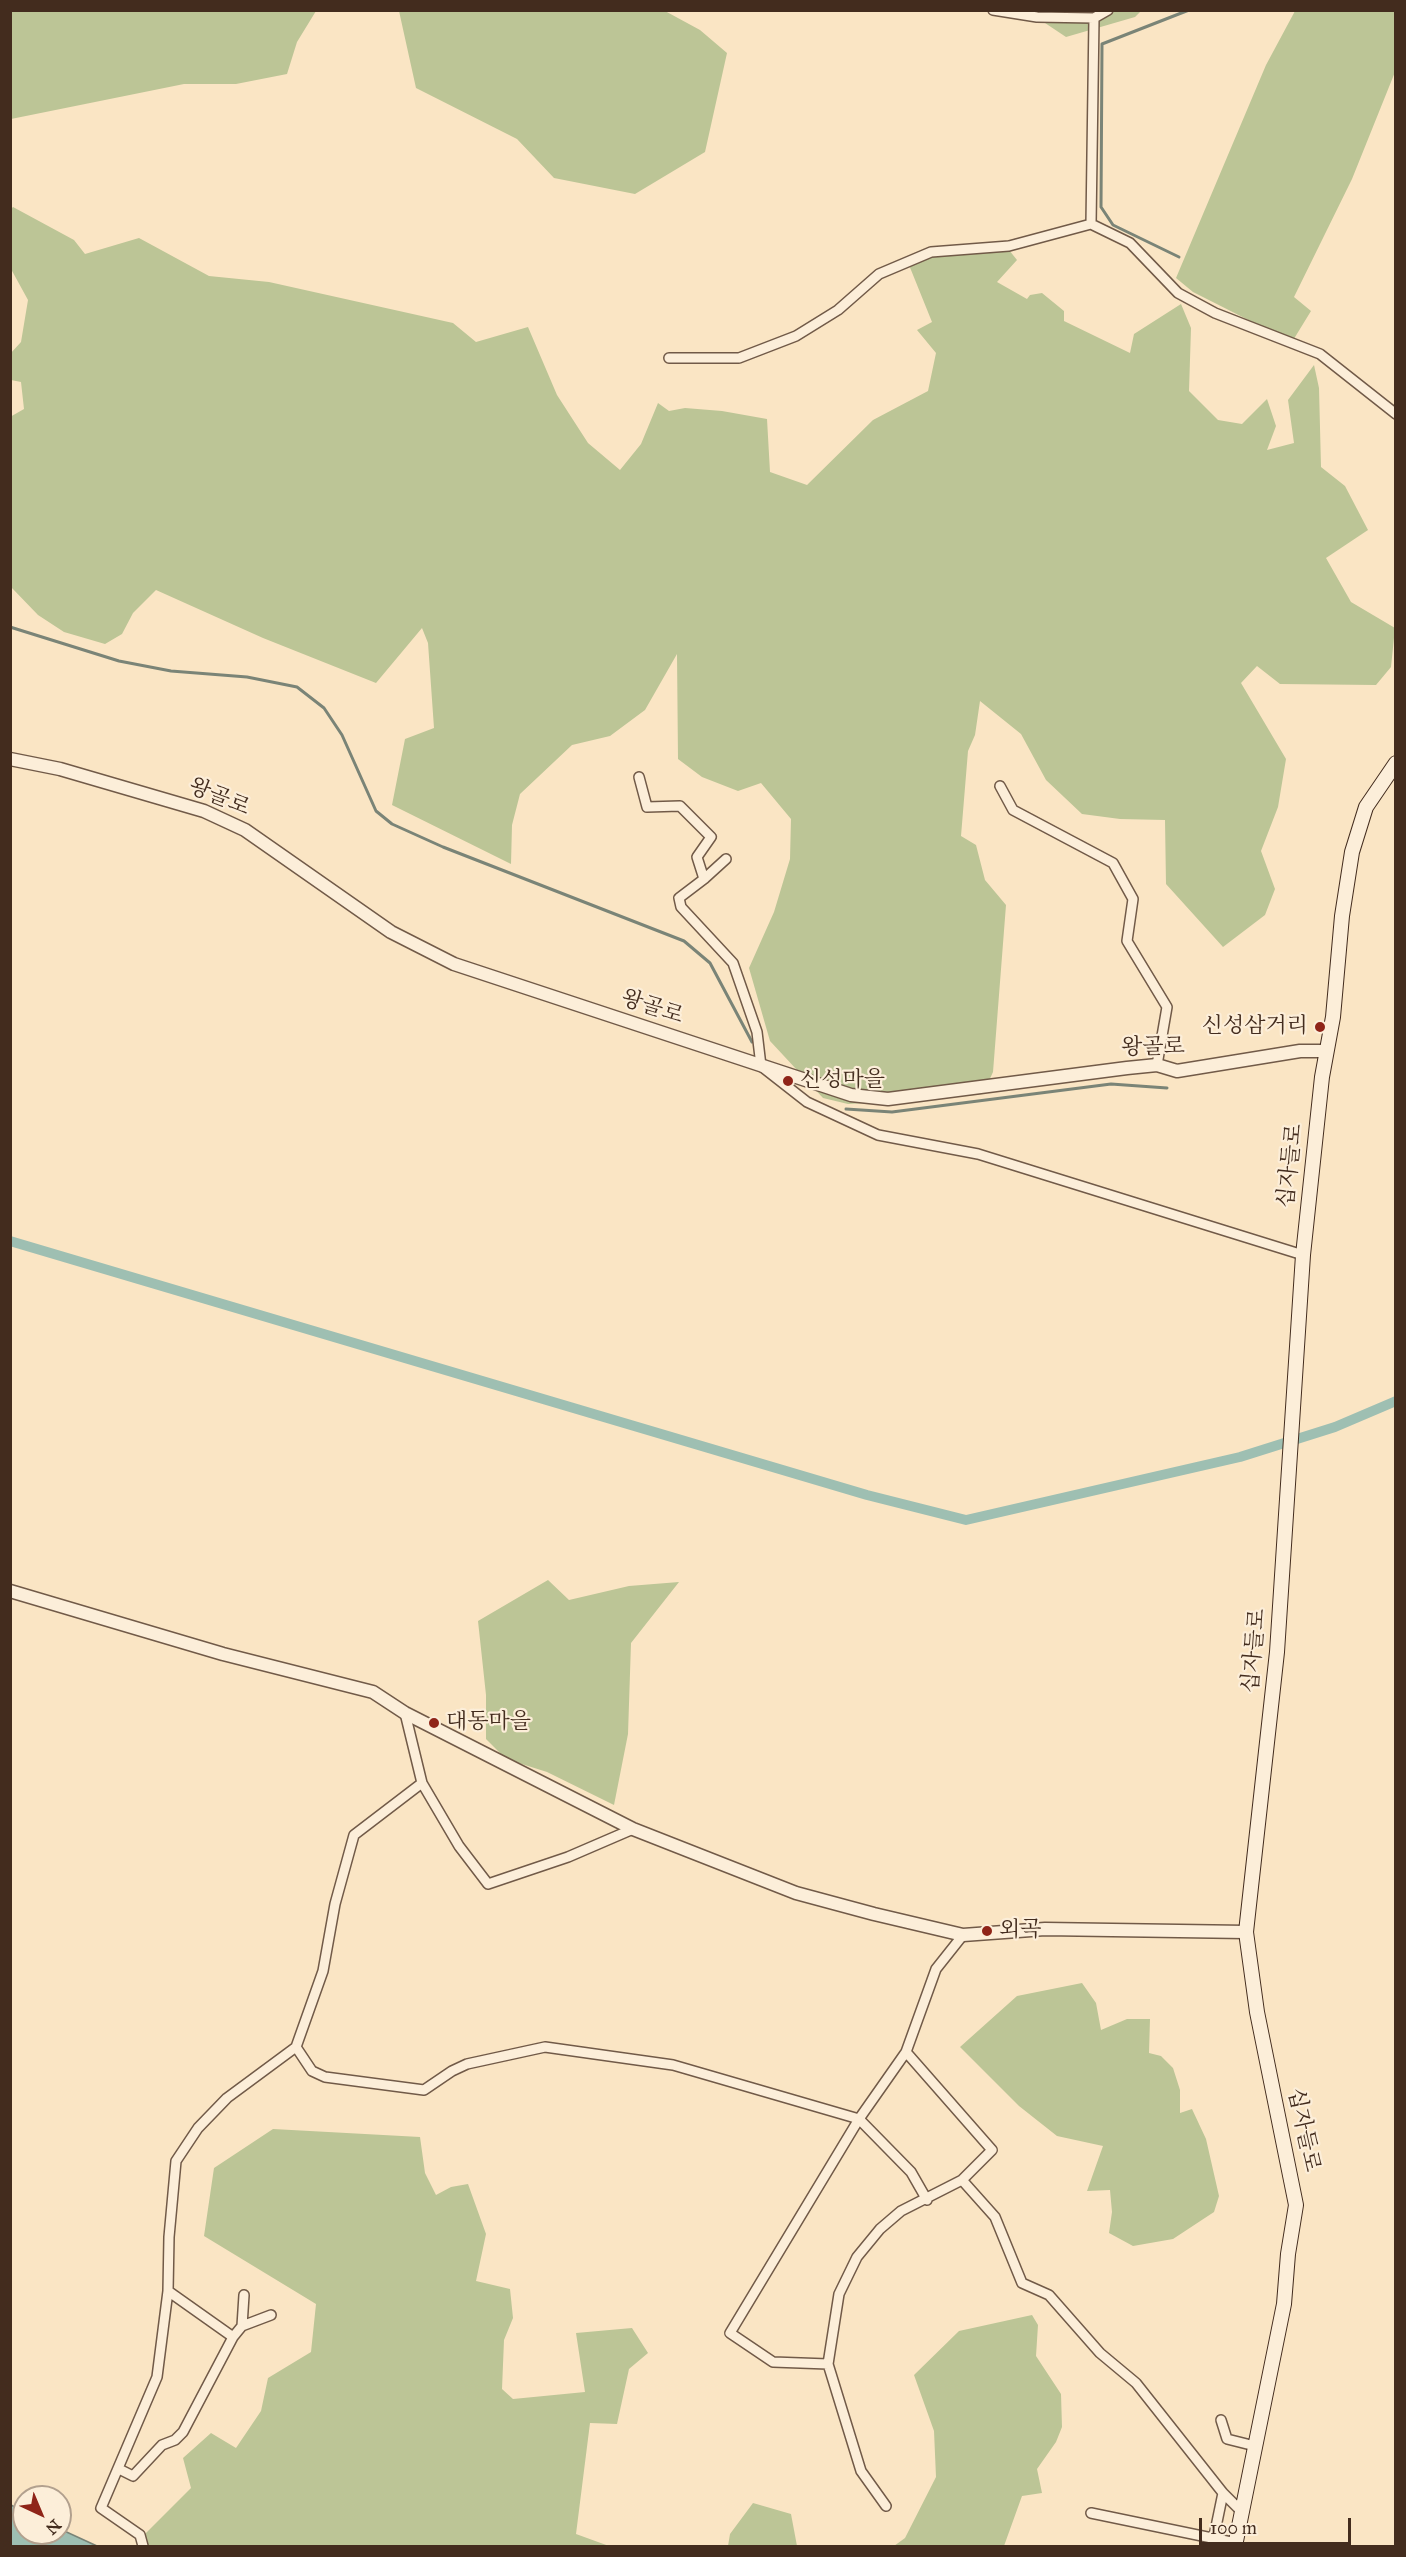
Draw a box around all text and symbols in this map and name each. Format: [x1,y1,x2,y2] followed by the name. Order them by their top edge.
[184,774,254,822] street label: 왕골로
[618,986,686,1030] street label: 왕골로
[1202,1014,1308,1040] place label: 신성삼거리
[1313,1020,1327,1034] marker: 신성삼거리
[1121,1034,1185,1062] street label: 왕골로
[800,1068,885,1094] place label: 신성마을
[781,1074,795,1088] marker: 신성마을
[1273,1122,1309,1210] street label: 십자들로
[1238,1608,1272,1694] street label: 십자들로
[446,1710,531,1736] place label: 대동마을
[427,1716,441,1730] marker: 대동마을
[999,1918,1042,1944] place label: 외곡
[980,1924,994,1938] marker: 외곡
[1281,2086,1325,2174] street label: 십자들로
[12,2485,72,2545] north arrow
[1202,2506,1354,2544] scale bar
[42,2515,65,2538] text: N
[1210,2517,1257,2539] text: 100 m

